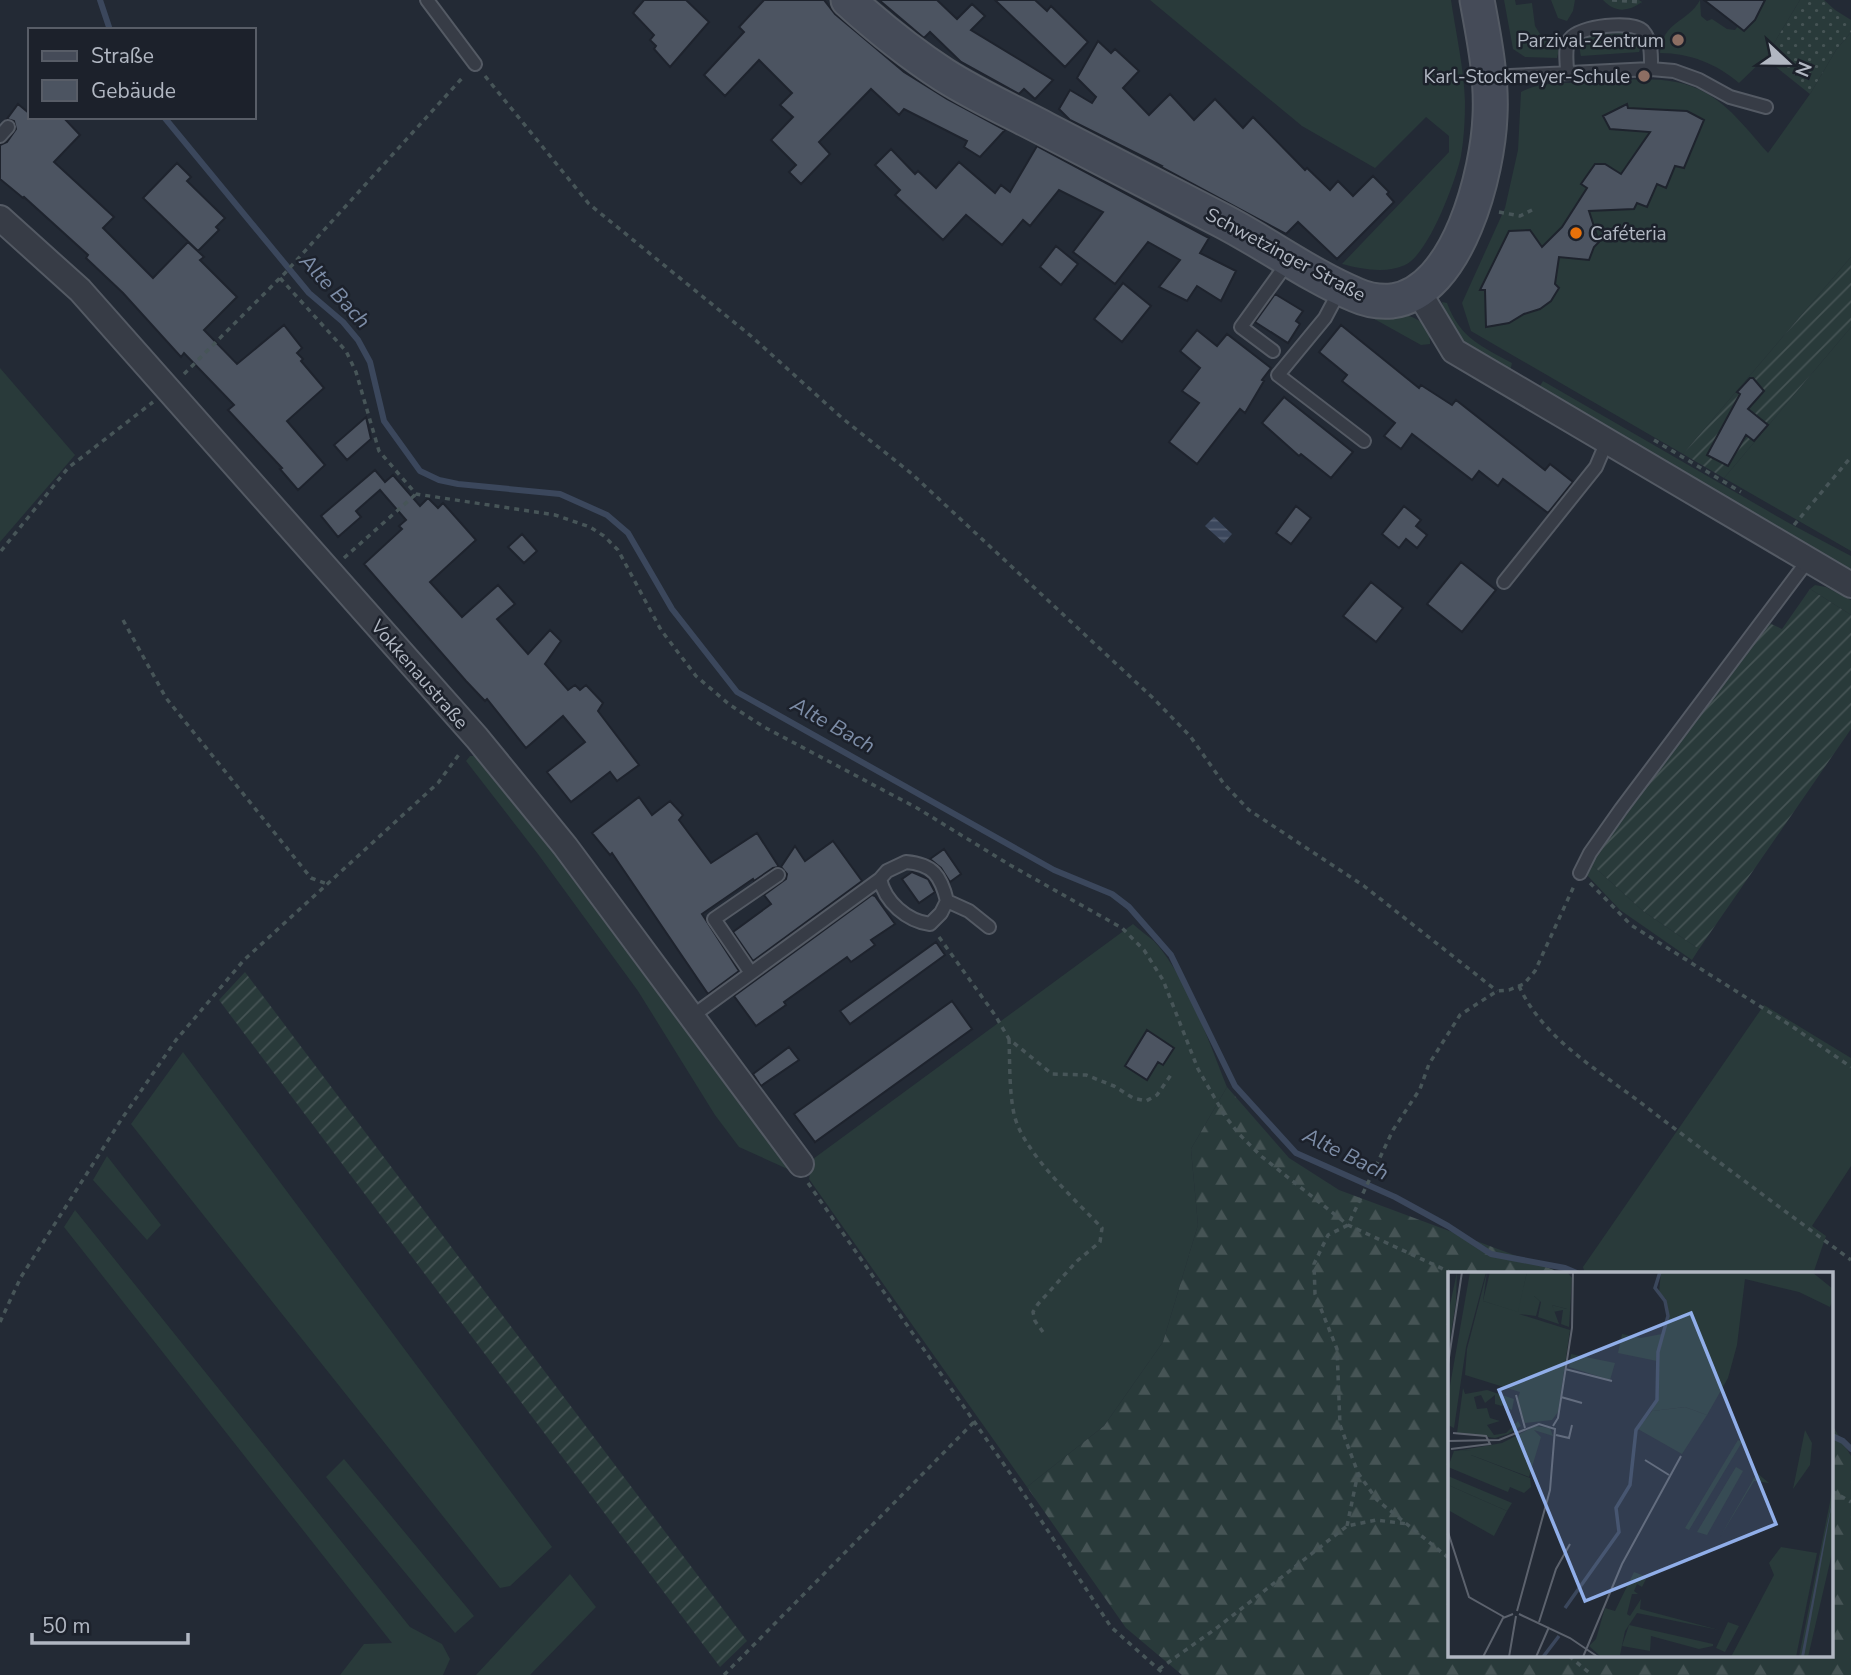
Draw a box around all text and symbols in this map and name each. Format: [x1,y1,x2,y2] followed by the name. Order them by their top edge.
[28,28,256,119] legend
[1517,28,1664,54] place label: Parzival-Zentrum
[1753,28,1823,98] north arrow
[1670,32,1686,48] marker: Parzival-Zentrum
[91,42,154,70] text: Straße
[1788,58,1818,80] text: N
[1423,64,1630,90] place label: Karl-Stockmeyer-Schule
[1636,68,1652,84] marker: Karl-Stockmeyer-Schule
[91,77,176,105] text: Gebäude
[1201,202,1370,308] street label: Schwetzinger Straße
[1590,221,1667,247] place label: Caféteria
[1568,225,1584,241] marker: Caféteria
[293,247,377,334] water label: Alte Bach
[364,614,474,735] street label: Vokkenaustraße
[785,690,880,760] water label: Alte Bach
[1298,1121,1394,1187] water label: Alte Bach
[1448,1272,1834,1658] inset map
[32,1602,187,1646] scale bar
[42,1612,91,1640] text: 50 m

